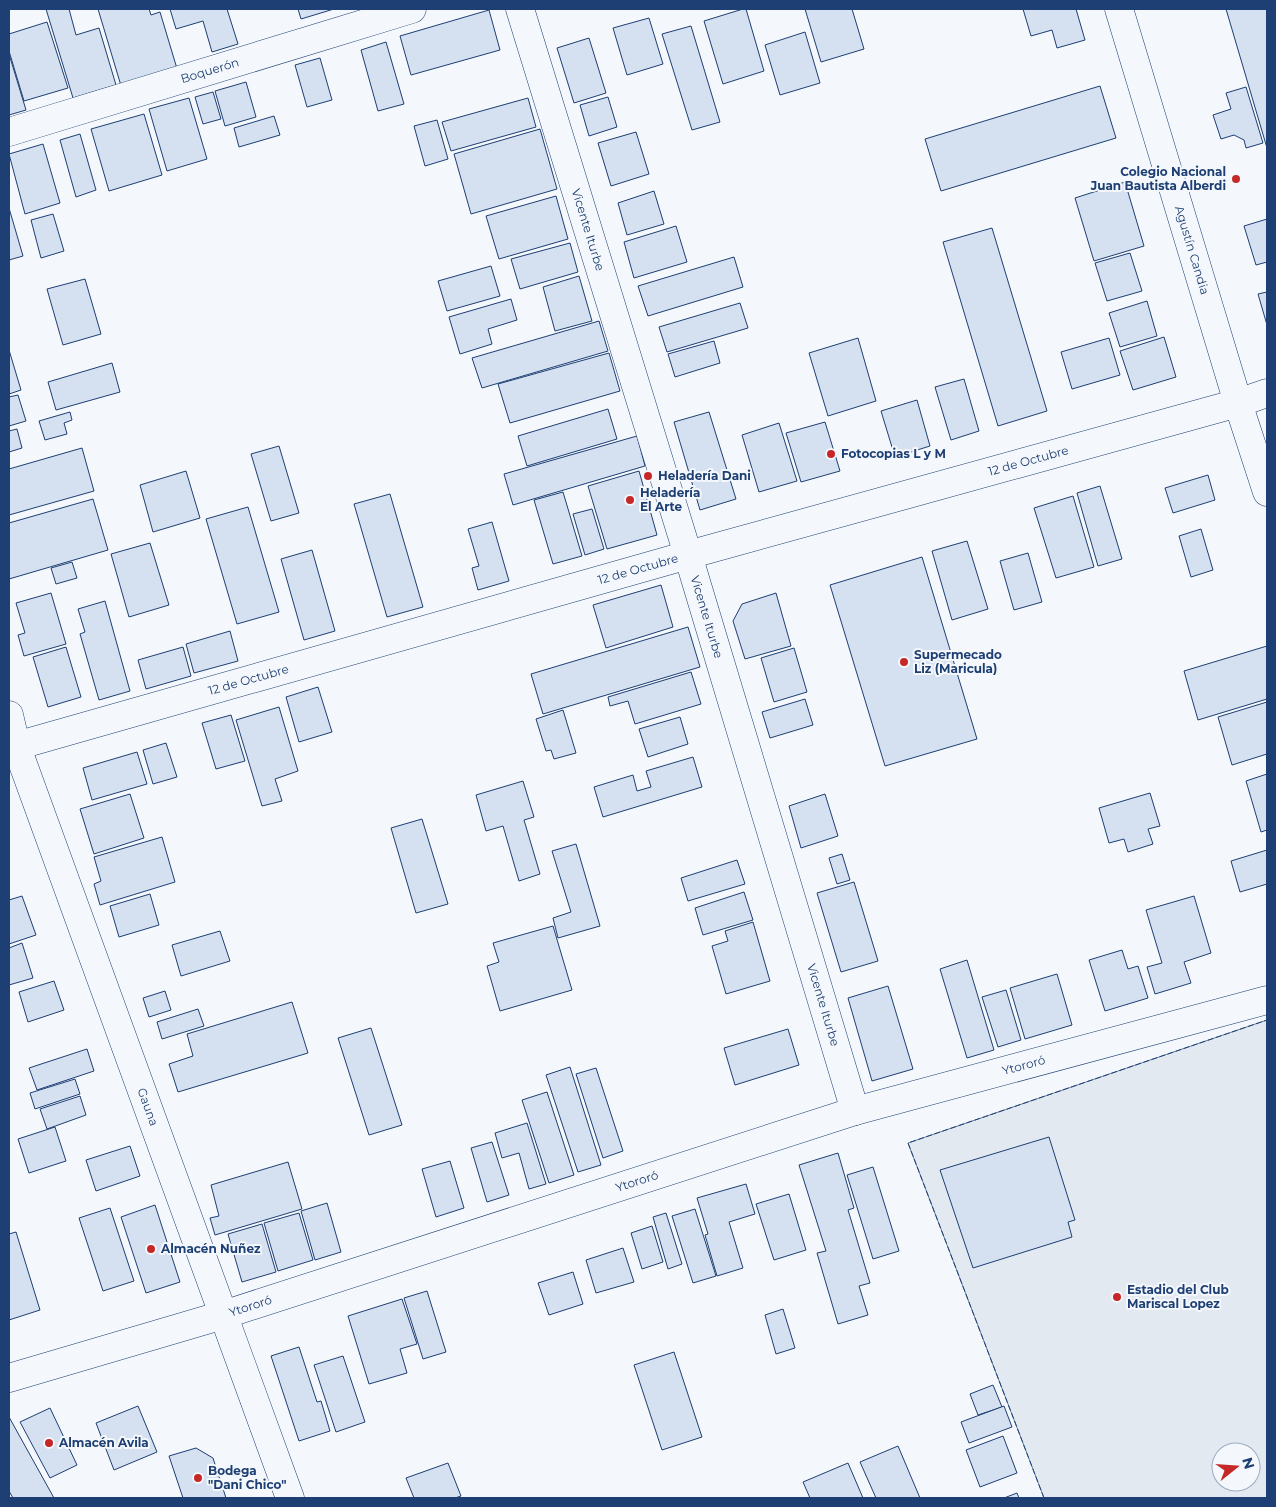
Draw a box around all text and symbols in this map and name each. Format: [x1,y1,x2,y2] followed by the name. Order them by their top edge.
[179,54,241,86] street label: Boquerón
[1090,164,1226,193] place label: Colegio Nacional Juan Bautista Alberdi
[1230,173,1242,185] marker: Colegio Nacional Juan Bautista Alberdi
[569,187,608,273] street label: Vicente Iturbe
[1172,204,1213,296] street label: Agustín Candia
[986,442,1070,479] street label: 12 de Octubre
[841,446,946,461] place label: Fotocopias L y M
[825,448,837,460] marker: Fotocopias L y M
[658,468,751,483] place label: Heladería Dani
[642,470,654,482] marker: Heladería Dani
[640,485,700,514] place label: Heladería El Arte
[624,494,636,506] marker: Heladería El Arte
[596,550,680,587] street label: 12 de Octubre
[688,574,727,660] street label: Vicente Iturbe
[914,647,1002,676] place label: Supermecado Liz (Maricula)
[898,656,910,668] marker: Supermecado Liz (Maricula)
[206,661,290,698] street label: 12 de Octubre
[804,962,843,1048] street label: Vicente Iturbe
[1000,1052,1047,1078] street label: Ytororó
[134,1086,162,1128] street label: Gauna
[614,1167,660,1195] street label: Ytororó
[160,1241,261,1256] place label: Almacén Nuñez
[145,1243,157,1255] marker: Almacén Nuñez
[1127,1282,1229,1311] place label: Estadio del Club Mariscal Lopez
[1111,1291,1123,1303] marker: Estadio del Club Mariscal Lopez
[227,1292,274,1320] street label: Ytororó
[58,1435,149,1450] place label: Almacén Avila
[43,1437,55,1449] marker: Almacén Avila
[1211,1442,1261,1492] north arrow
[1238,1455,1259,1471] text: N
[208,1463,286,1492] place label: Bodega "Dani Chico"
[192,1472,204,1484] marker: Bodega "Dani Chico"

